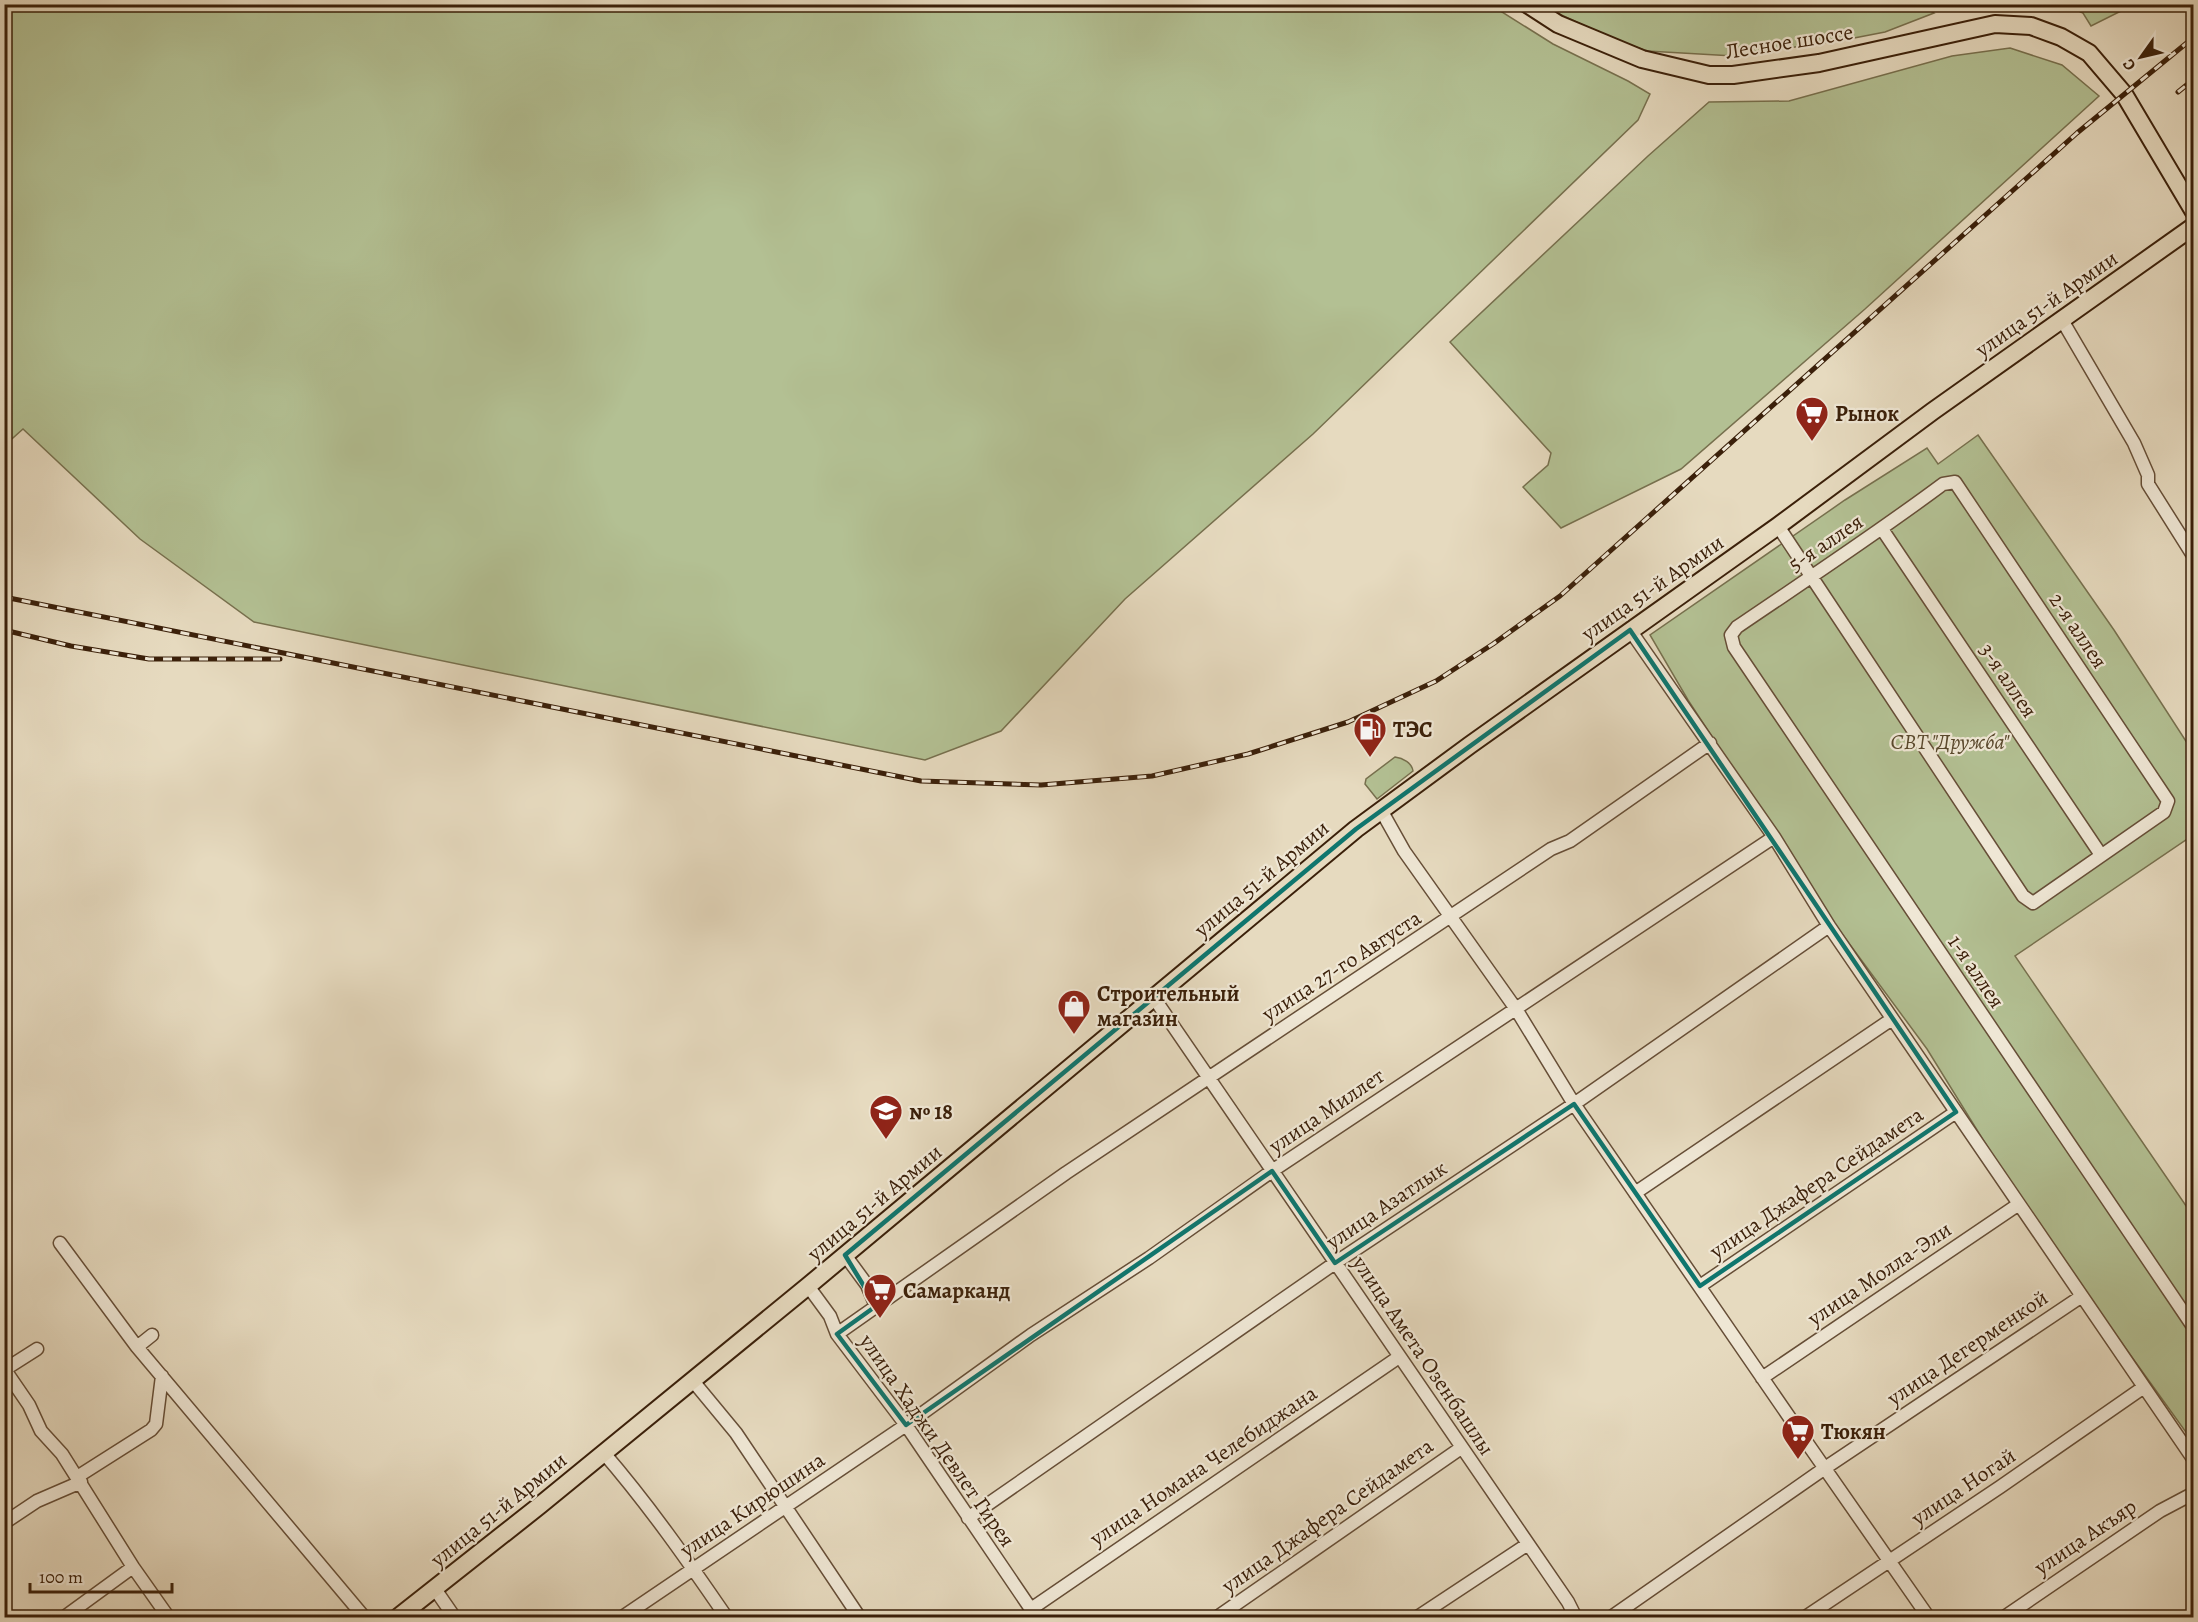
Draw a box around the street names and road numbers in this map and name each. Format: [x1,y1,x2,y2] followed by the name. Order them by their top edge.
[1723,17,1855,67] street label: Лесное шоссе
[1968,243,2124,365] street label: улица 51-й Армии
[1782,507,1869,579] street label: 5-я аллея
[1574,527,1730,649] street label: улица 51-й Армии
[2042,587,2115,674] street label: 2-я аллея
[1972,637,2044,724] street label: 3-я аллея
[1187,813,1335,945] street label: улица 51-й Армии
[1255,903,1428,1029] street label: улица 27-го Августа
[1941,929,2012,1014] street label: 1-я аллея
[1262,1061,1390,1161] street label: улица Миллет
[1703,1099,1930,1266] street label: улица Джафера Сейдамета
[800,1137,948,1269] street label: улица 51-й Армии
[1319,1153,1453,1257] street label: улица Азатлык
[1801,1215,1957,1334] street label: улица Молла-Эли
[1345,1249,1501,1461] street label: улица Амета Озенбашлы
[1880,1283,2054,1413] street label: улица Дегерменкой
[852,1327,1022,1553] street label: улица Хаджи Девлет Гирея
[1083,1378,1324,1554] street label: улица Номана Челебиджана
[1215,1431,1440,1601] street label: улица Джафера Сейдамета
[1905,1441,2022,1533] street label: улица Ногай
[423,1445,573,1575] street label: улица 51-й Армии
[673,1445,832,1565] street label: улица Кирюшина
[2028,1492,2143,1583] street label: улица Акъяр

